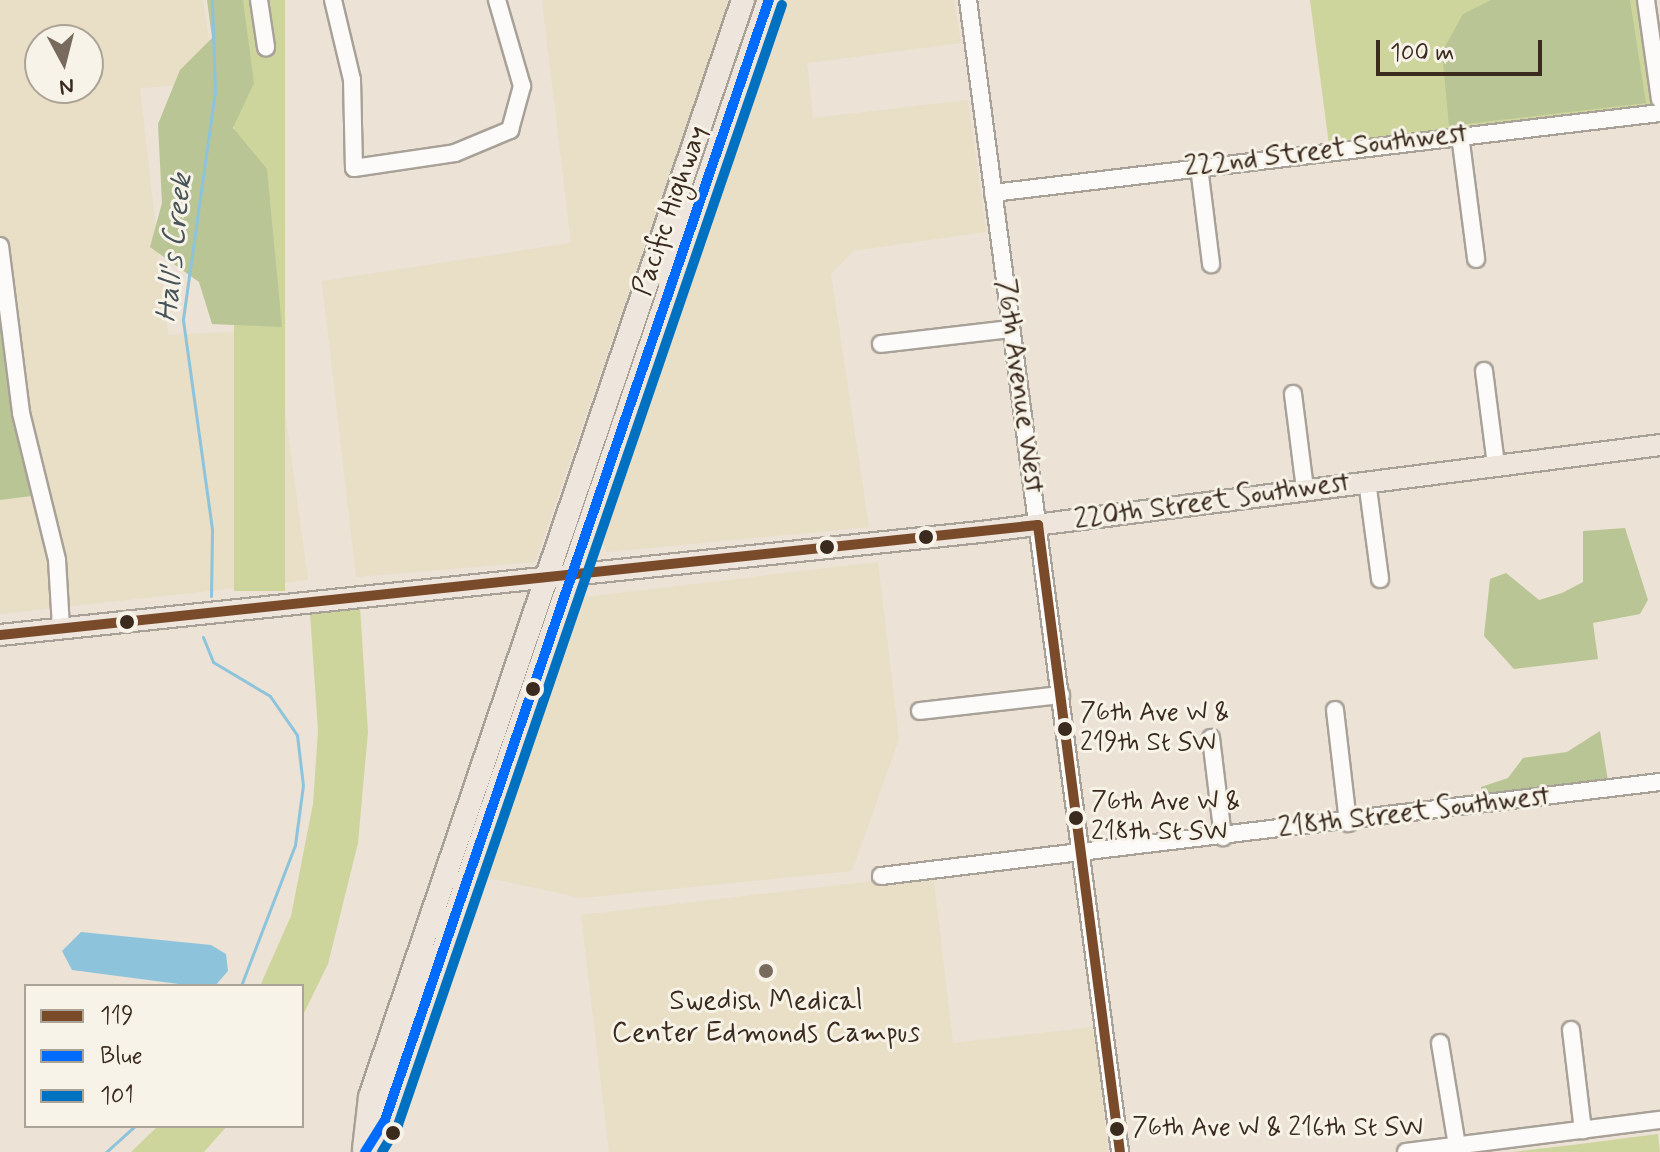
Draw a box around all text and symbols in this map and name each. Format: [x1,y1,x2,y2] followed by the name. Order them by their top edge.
[24,24,104,104] north arrow
[1380,24,1546,74] scale bar
[1390,38,1454,69] text: 100 m
[58,71,76,101] text: N
[1184,117,1468,185] street label: 222nd Street Southwest
[626,120,716,302] street label: Pacific Highway
[149,171,201,325] water label: Hall's Creek
[987,277,1051,495] street label: 76th Avenue West
[1072,466,1352,538] street label: 220th Street Southwest
[918,529,934,545] unlabelled marker
[819,539,835,555] unlabelled marker
[119,614,135,630] unlabelled marker
[525,681,541,697] unlabelled marker
[1080,698,1231,760] place label: 76th Ave W & 219th St SW
[1057,721,1073,737] marker: 76th Ave W & 219th St SW
[1276,780,1552,846] street label: 218th Street Southwest
[1091,787,1242,848] place label: 76th Ave W & 218th St SW
[1068,810,1084,826] marker: 76th Ave W & 218th St SW
[755,960,777,982] marker: Swedish Medical Center Edmonds Campus
[24,984,304,1128] legend
[610,985,922,1051] place label: Swedish Medical Center Edmonds Campus
[100,1001,134,1032] text: 119
[100,1041,143,1072] text: Blue
[100,1081,134,1112] text: 101
[1132,1113,1423,1145] place label: 76th Ave W & 216th St SW
[1109,1121,1125,1137] marker: 76th Ave W & 216th St SW
[385,1125,401,1141] unlabelled marker

